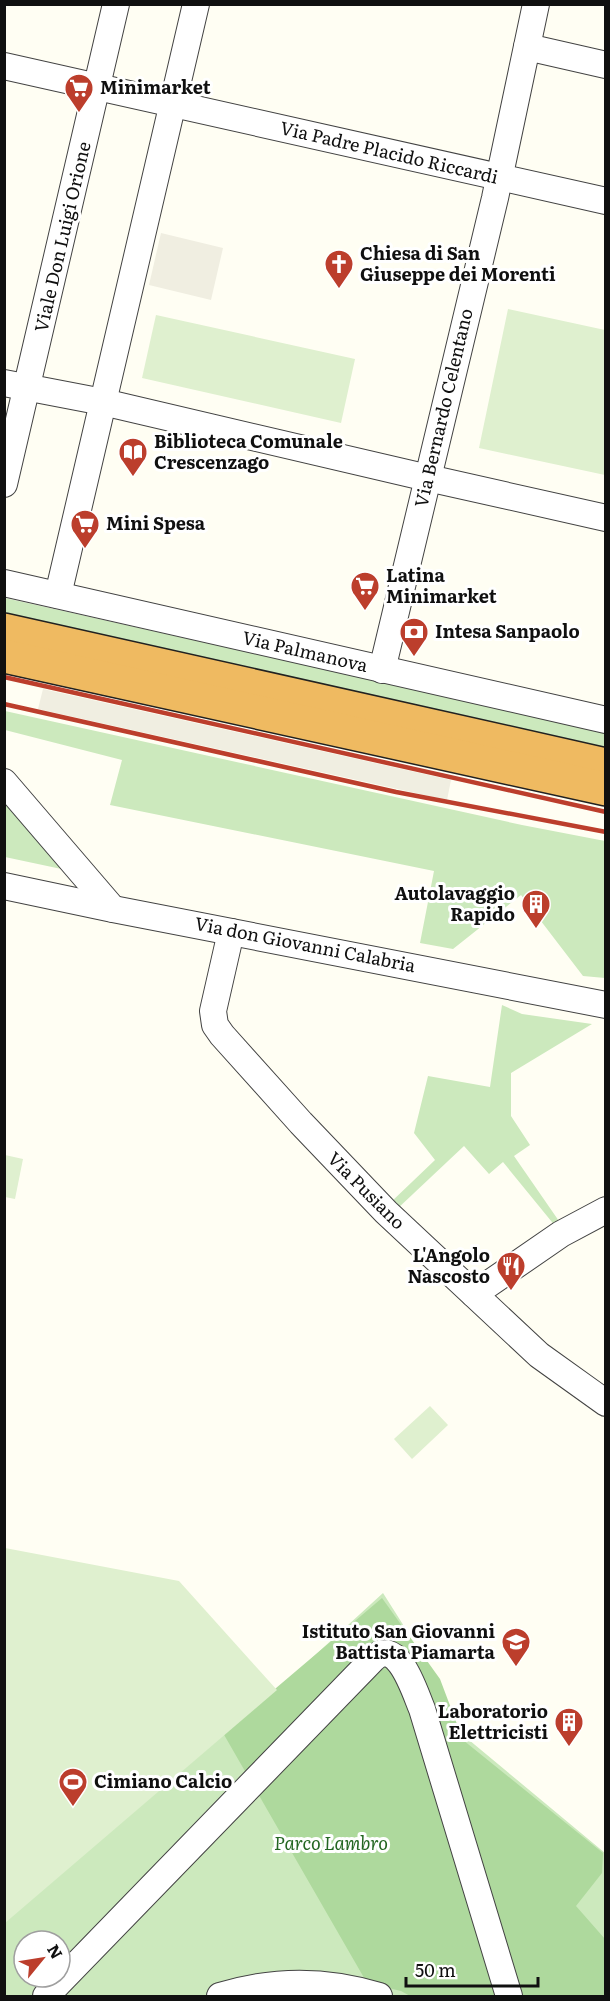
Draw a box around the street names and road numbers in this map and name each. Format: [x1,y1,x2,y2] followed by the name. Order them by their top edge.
[278,113,501,190] street label: Via Padre Placido Riccardi
[26,139,97,335] street label: Viale Don Luigi Orione
[406,305,479,510] street label: Via Bernardo Celentano
[240,623,371,678] street label: Via Palmanova
[193,909,418,978] street label: Via don Giovanni Calabria
[322,1145,412,1235] street label: Via Pusiano

